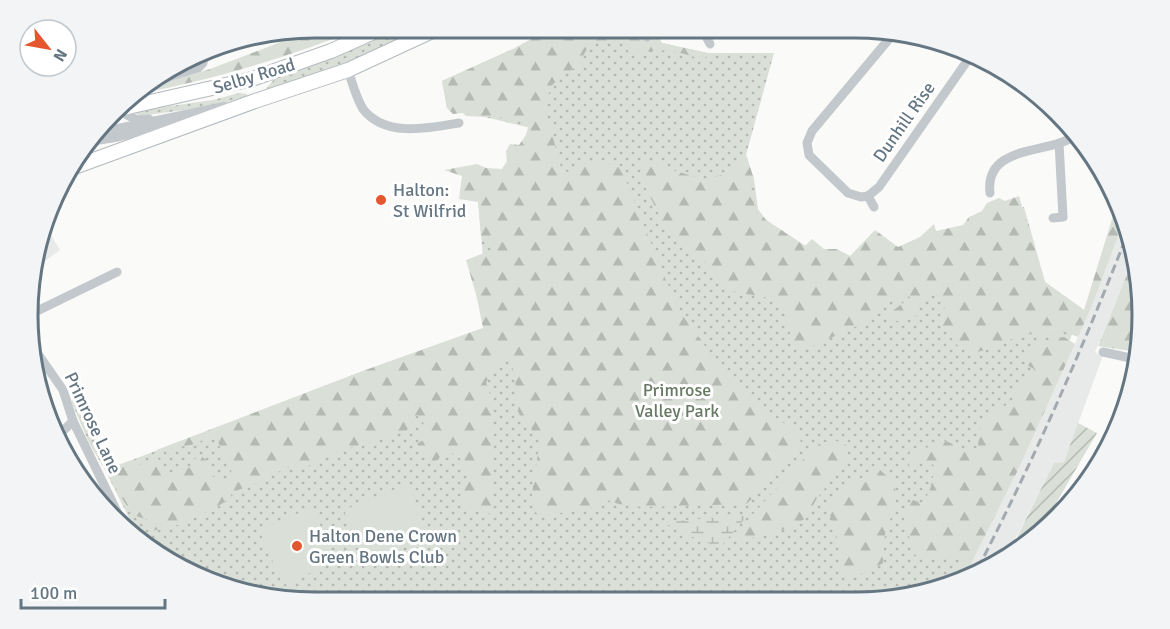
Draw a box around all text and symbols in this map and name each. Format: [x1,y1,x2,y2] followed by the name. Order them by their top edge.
[18,18,78,78] north arrow
[49,45,71,65] text: N
[210,53,298,99] street label: Selby Road
[868,78,940,166] street label: Dunhill Rise
[393,179,466,222] place label: Halton: St Wilfrid
[374,193,388,207] marker: Halton: St Wilfrid
[60,369,126,477] street label: Primrose Lane
[635,379,719,422] park label: Primrose Valley Park
[309,525,457,568] place label: Halton Dene Crown Green Bowls Club
[290,539,304,553] marker: Halton Dene Crown Green Bowls Club
[21,572,165,610] scale bar
[30,582,77,604] text: 100 m

